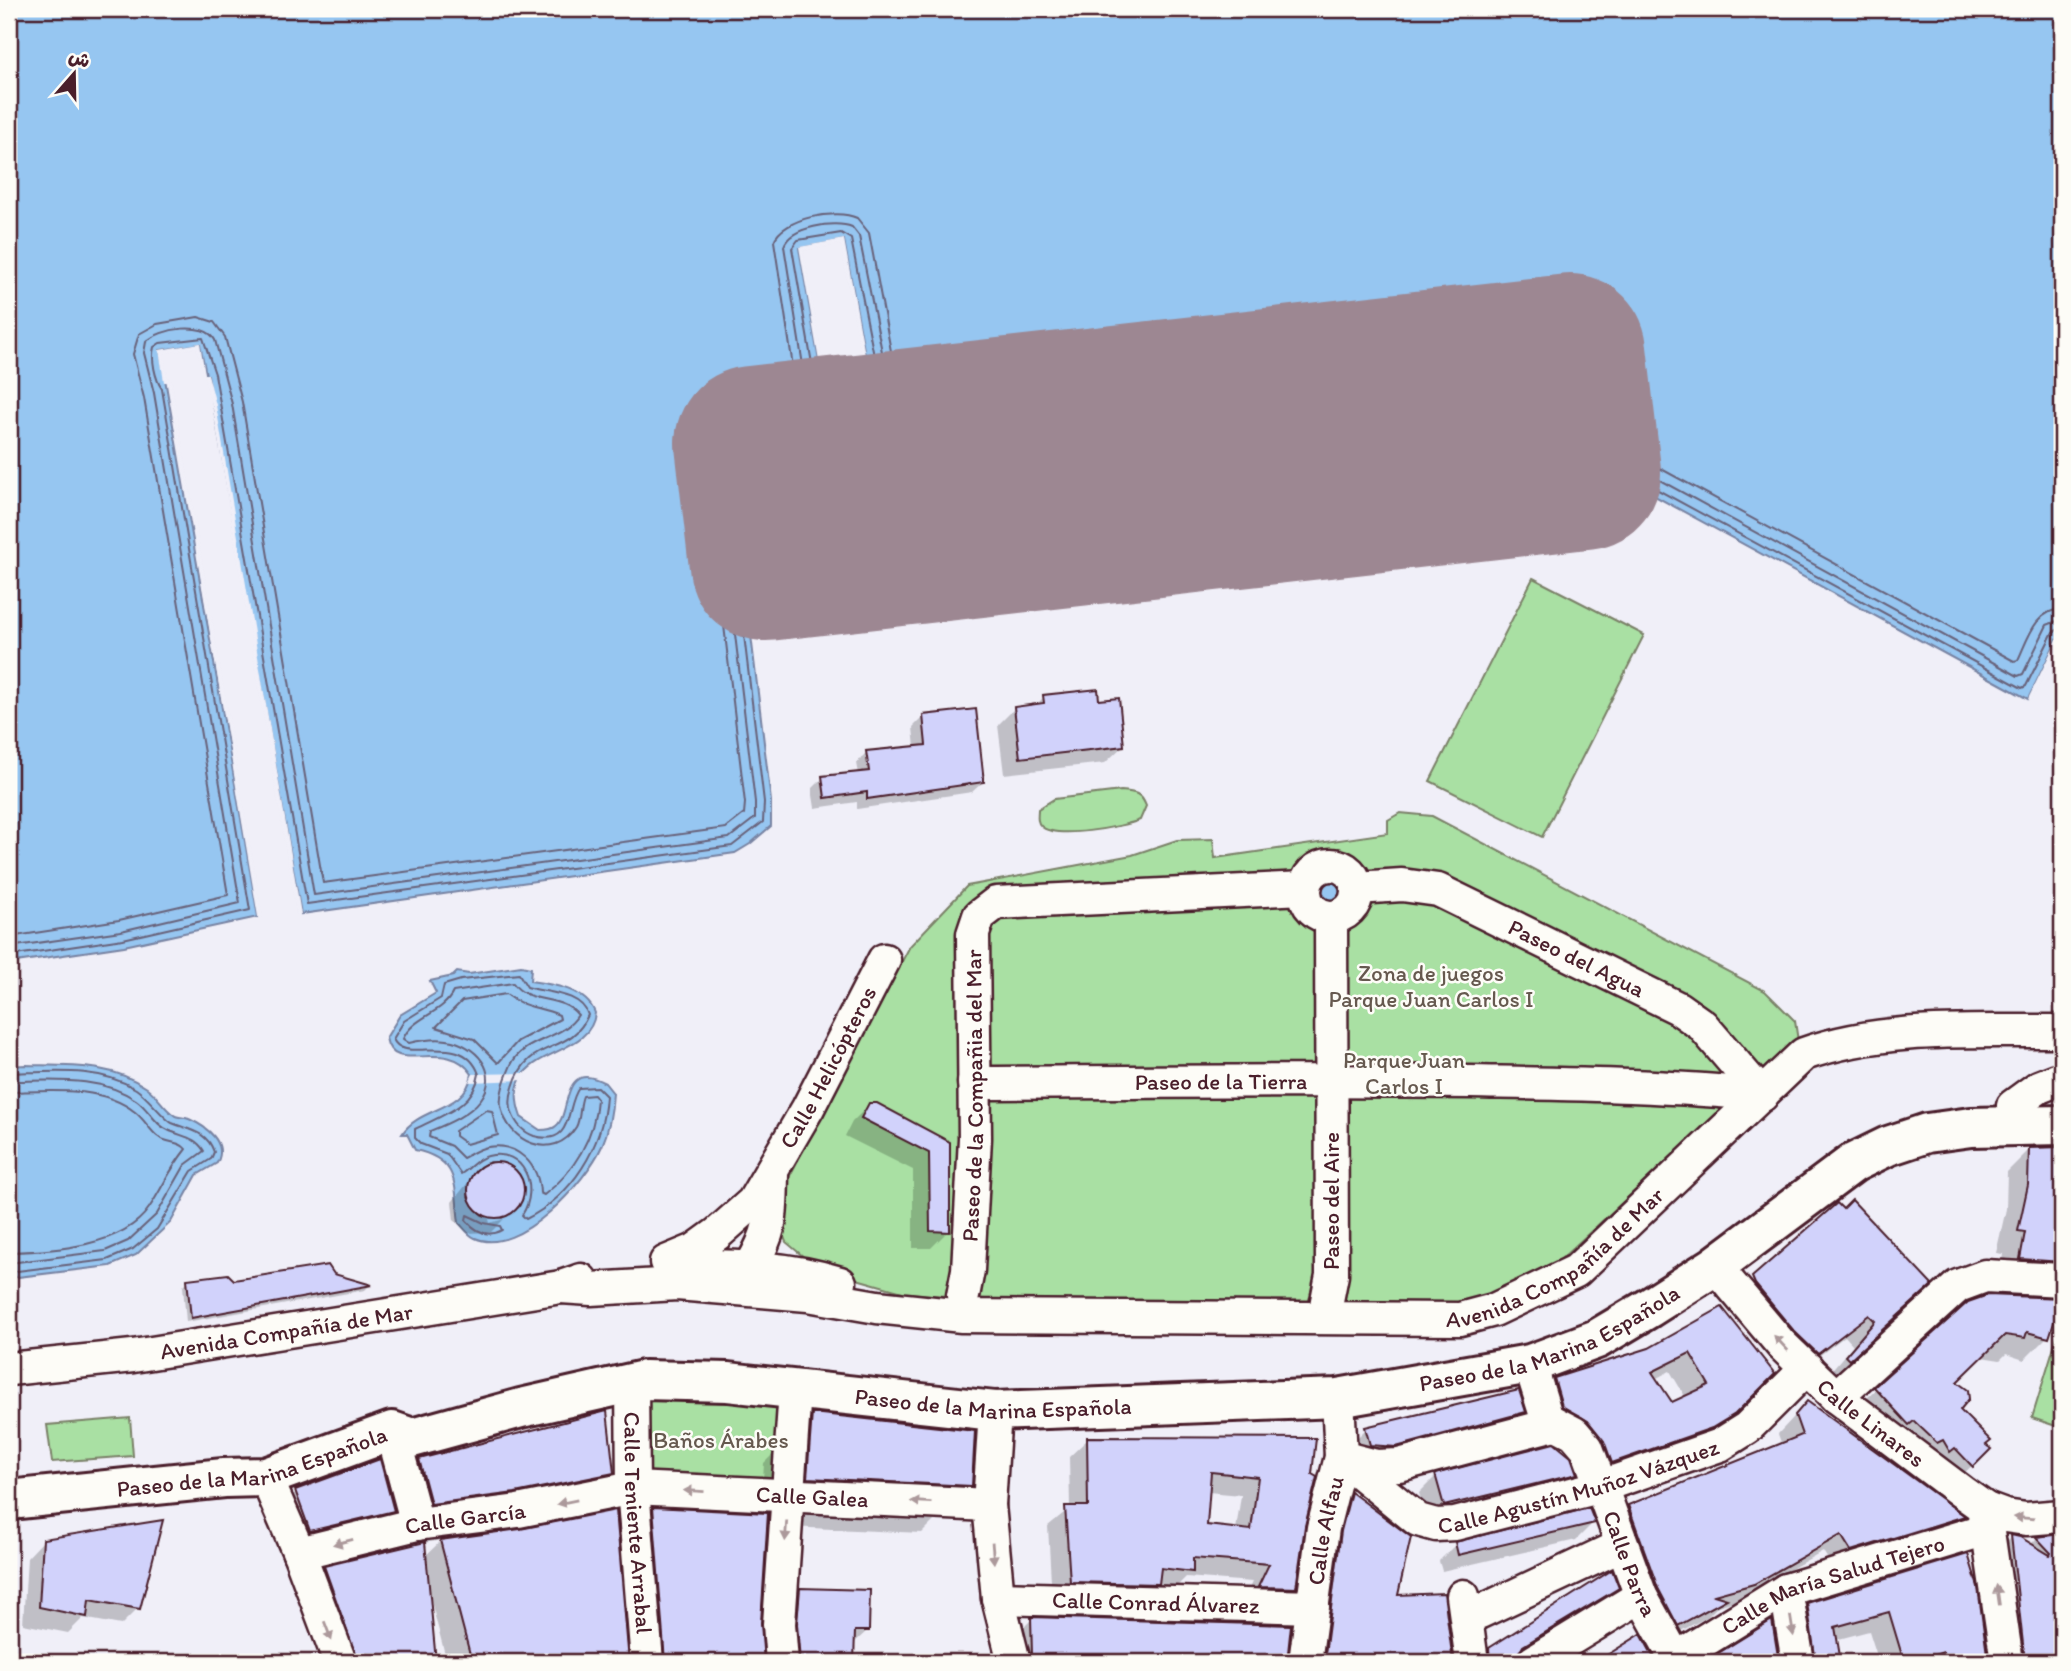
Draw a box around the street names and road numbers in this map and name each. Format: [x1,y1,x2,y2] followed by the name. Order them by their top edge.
[1504,913,1650,1004] street label: Paseo del Agua
[956,949,989,1242] street label: Paseo de la Compañia del Mar
[773,981,882,1154] street label: Calle Helicópteros
[1135,1067,1307,1096] street label: Paseo de la Tierra
[1317,1132,1345,1270] street label: Paseo del Aire
[1446,1181,1669,1333] street label: Avenida Compañía de Mar
[1417,1278,1685,1397] street label: Paseo de la Marina Española
[158,1297,415,1365] street label: Avenida Compañía de Mar
[1811,1372,1931,1473] street label: Calle Linares
[853,1382,1132,1425] street label: Paseo de la Marina Española
[618,1412,659,1635] street label: Calle Teniente Arrabal
[115,1420,391,1503] street label: Paseo de la Marina Española
[1437,1432,1723,1539] street label: Calle Agustín Muñoz Vázquez
[1301,1473,1350,1587] street label: Calle Alfau
[755,1480,869,1513] street label: Calle Galea
[402,1496,528,1541] street label: Calle García
[1597,1507,1664,1621] street label: Calle Parra
[1716,1529,1948,1641] street label: Calle María Salud Tejero
[1052,1586,1260,1619] street label: Calle Conrad Álvarez

